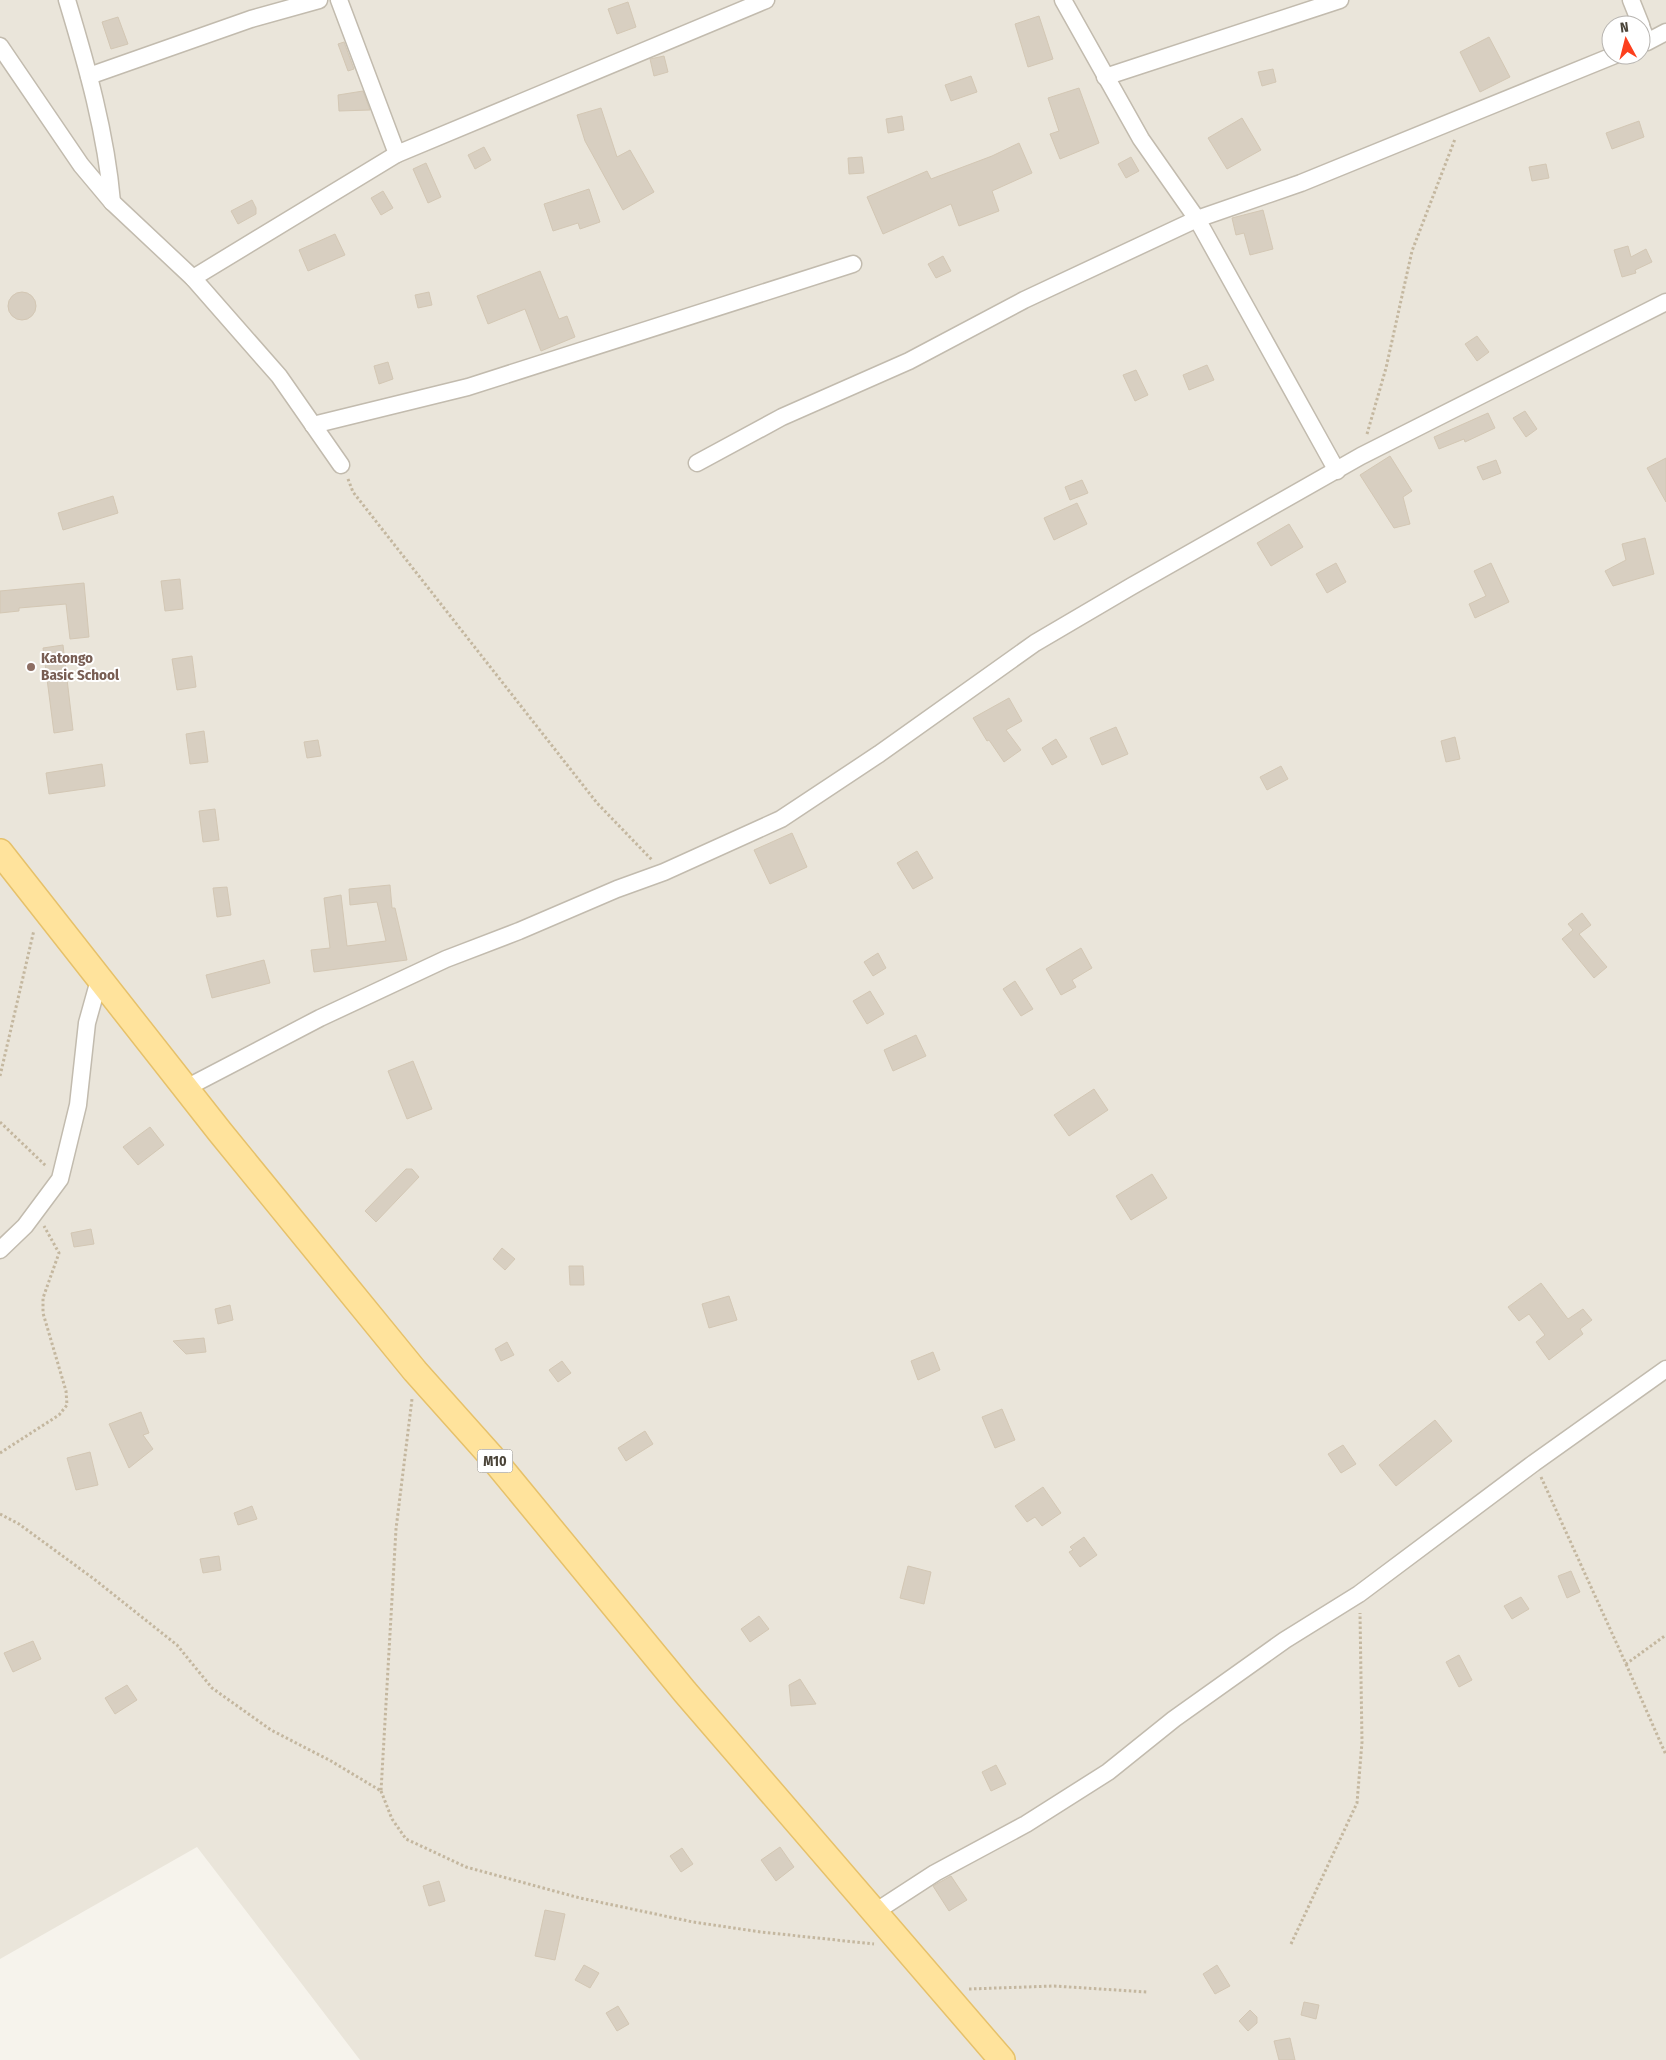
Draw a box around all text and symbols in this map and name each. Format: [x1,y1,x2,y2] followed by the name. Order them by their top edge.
[1601,15,1651,65] north arrow
[1619,19,1630,37] text: N
[41,649,120,684] place label: Katongo Basic School
[25,661,37,673] marker: Katongo Basic School
[478,1450,512,1472] road number: M10

